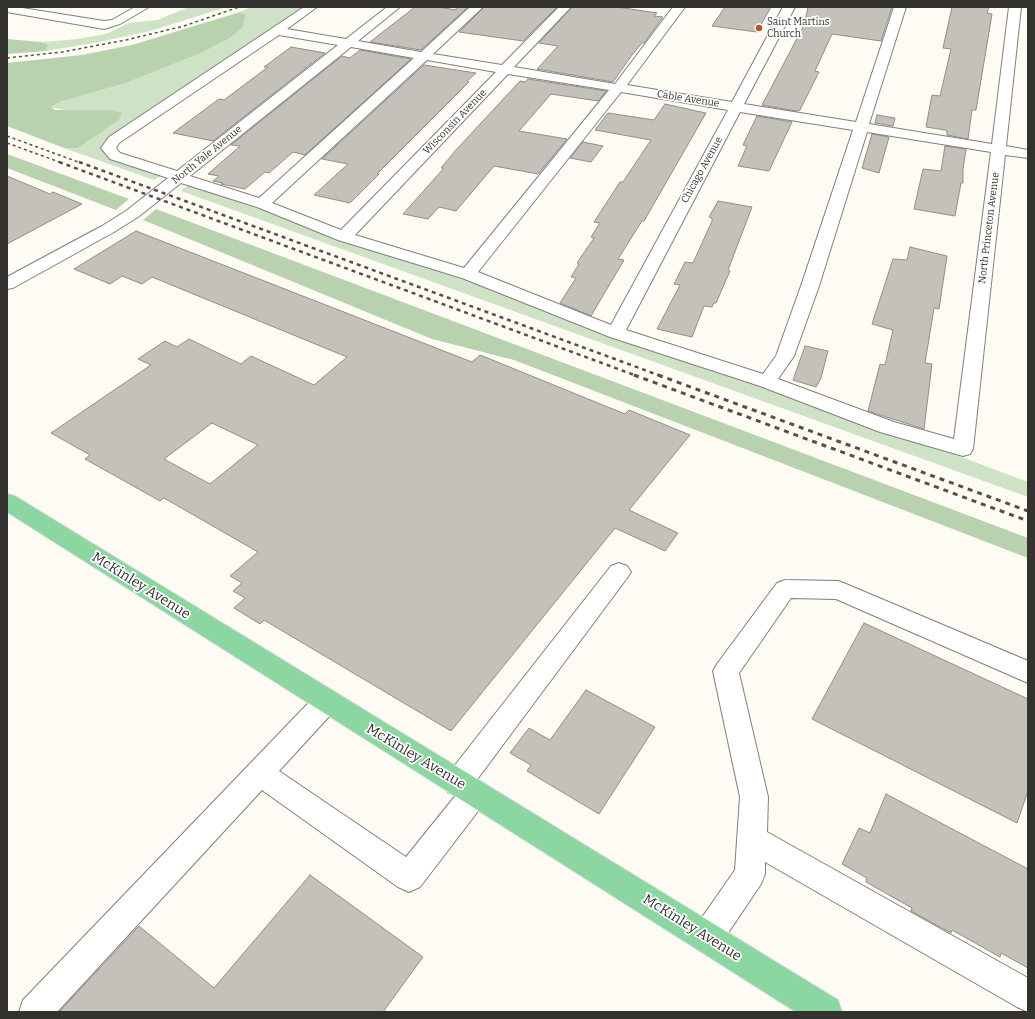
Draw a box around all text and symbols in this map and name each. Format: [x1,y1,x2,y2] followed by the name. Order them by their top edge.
[767,16,830,40] place label: Saint Martins Church
[754,23,764,33] marker: Saint Martins Church
[421,87,489,157] street label: Wisconsin Avenue
[656,88,720,110] street label: Cable Avenue
[170,123,244,187] street label: North Yale Avenue
[679,135,725,205] street label: Chicago Avenue
[976,172,1002,284] street label: North Princeton Avenue
[89,549,193,623] street label: McKinley Avenue
[363,721,469,793] street label: McKinley Avenue
[640,891,744,965] street label: McKinley Avenue

